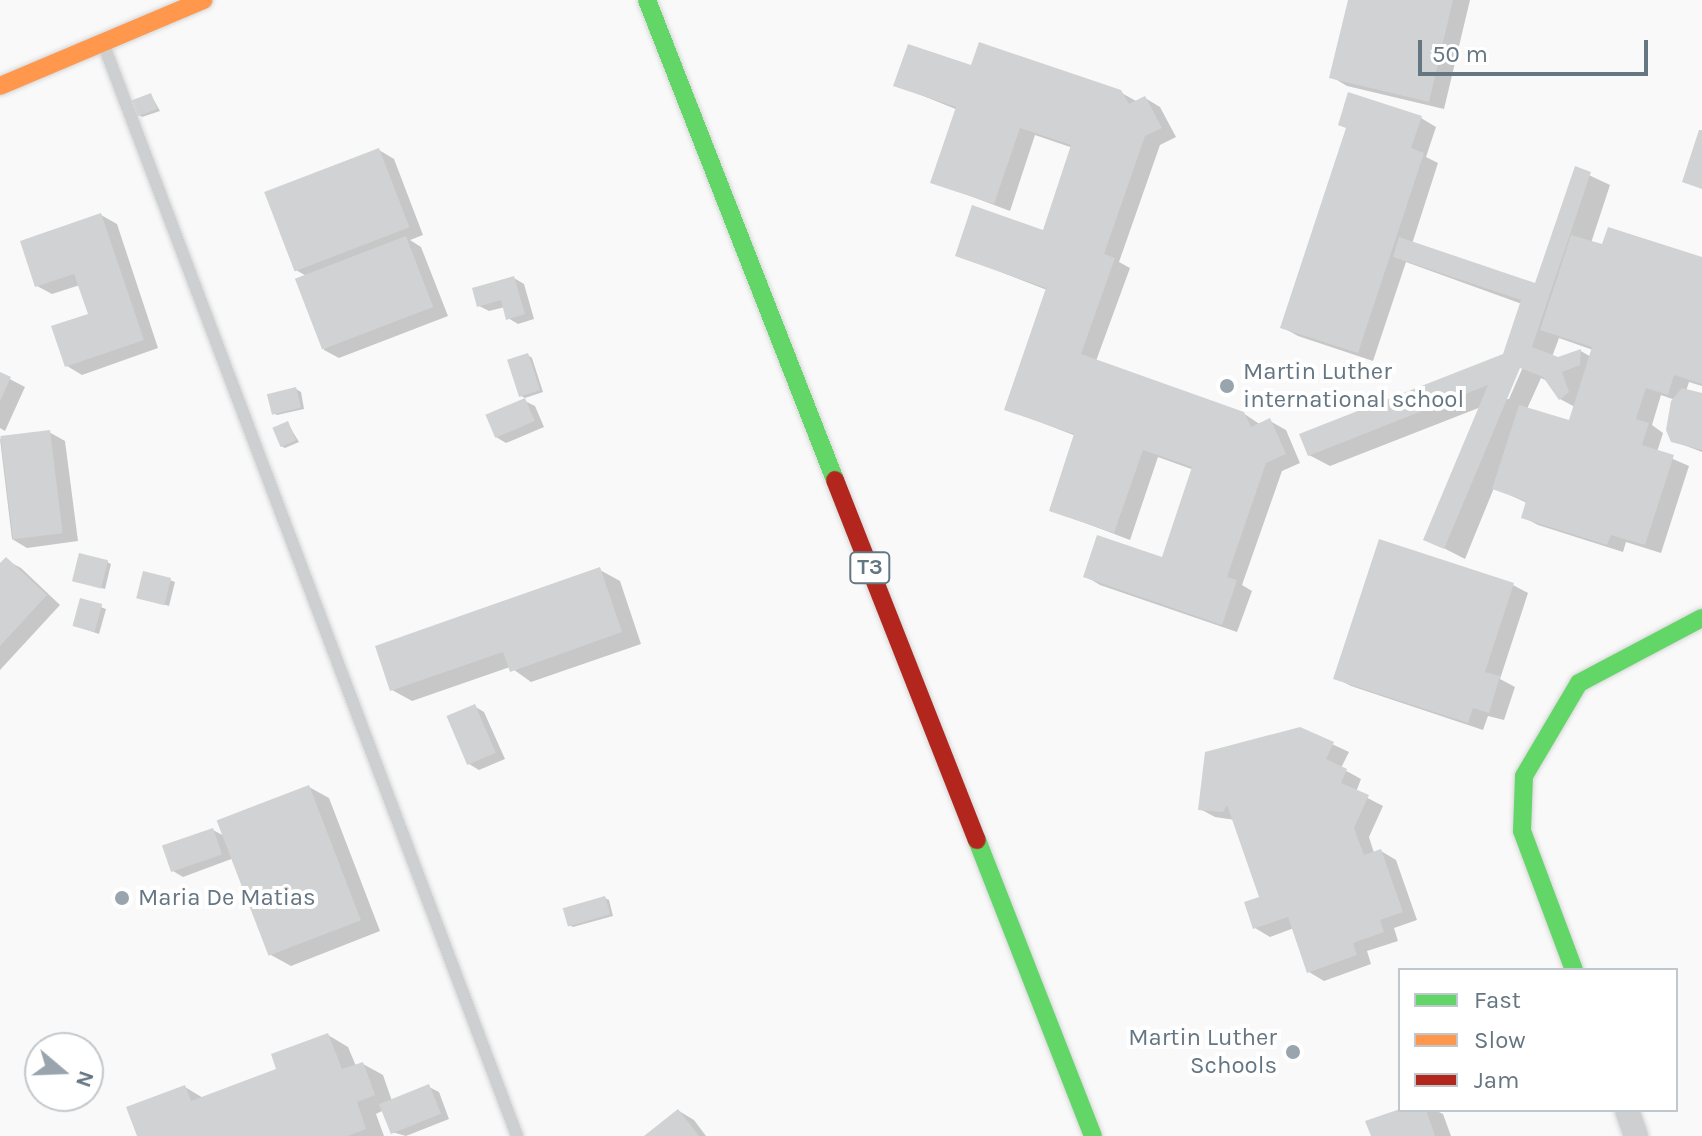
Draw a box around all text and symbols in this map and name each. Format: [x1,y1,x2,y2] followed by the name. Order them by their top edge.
[1422,24,1652,74] scale bar
[1432,40,1488,68] text: 50 m
[1243,358,1464,414] place label: Martin Luther international school
[1218,377,1236,395] marker: Martin Luther international school
[848,550,892,586] road number: T3
[138,884,316,912] place label: Maria De Matias
[113,889,131,907] marker: Maria De Matias
[1398,968,1678,1112] legend
[1474,986,1521,1014] text: Fast
[1128,1024,1277,1080] place label: Martin Luther Schools
[1474,1026,1526,1054] text: Slow
[24,1032,104,1112] north arrow
[1284,1043,1302,1061] marker: Martin Luther Schools
[1474,1066,1519,1094] text: Jam
[70,1067,100,1091] text: N

